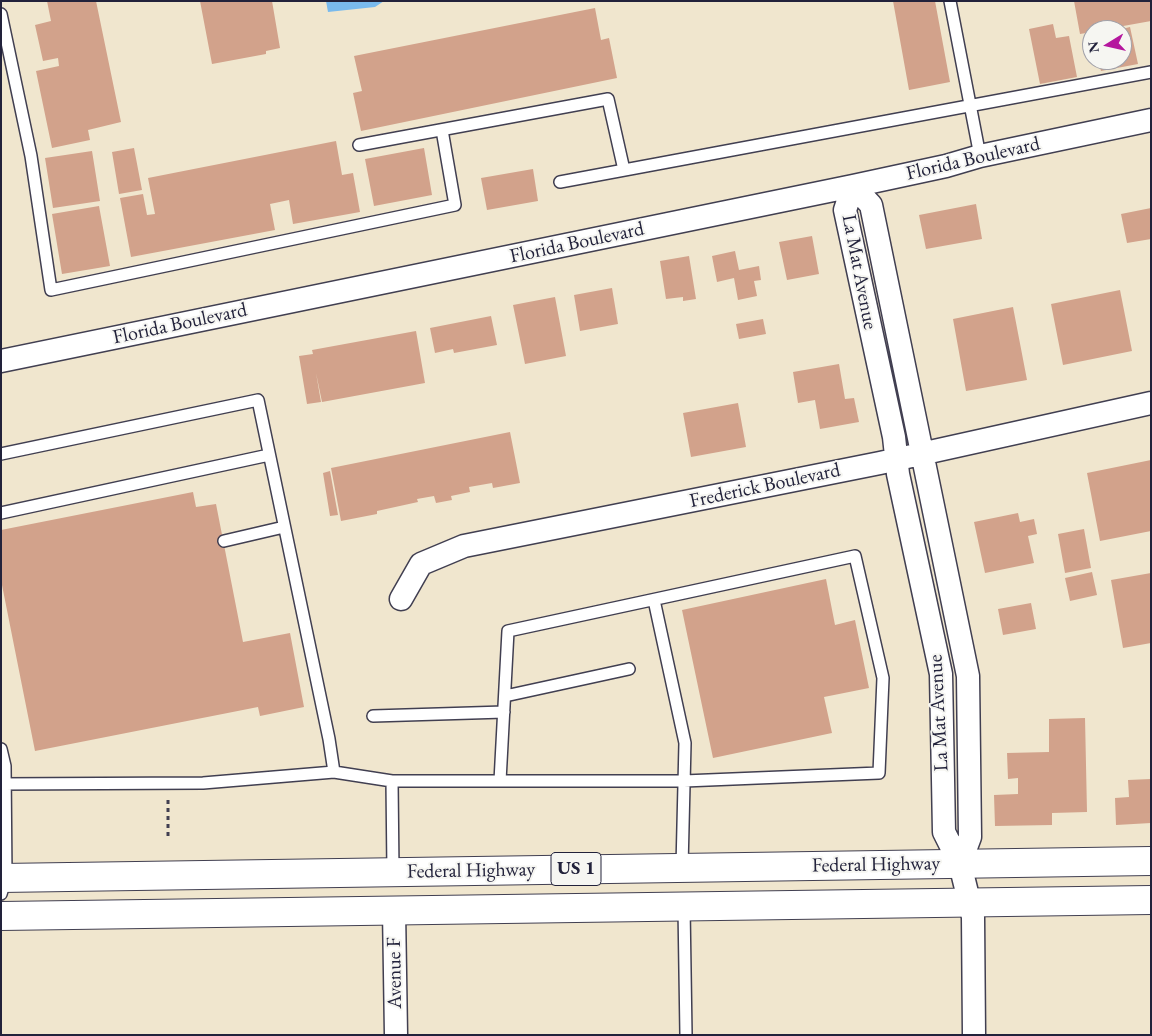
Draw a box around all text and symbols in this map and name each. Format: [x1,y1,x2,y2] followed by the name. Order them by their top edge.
[1082,20,1132,70] north arrow
[1083,40,1103,54] text: N
[904,132,1042,186] street label: Florida Boulevard
[836,212,882,332] street label: La Mat Avenue
[508,217,646,269] street label: Florida Boulevard
[111,298,249,350] street label: Florida Boulevard
[687,458,843,514] street label: Frederick Boulevard
[924,654,954,772] street label: La Mat Avenue
[551,852,601,886] road number: US 1
[812,852,940,878] street label: Federal Highway
[407,858,535,884] street label: Federal Highway
[382,937,408,1009] street label: Avenue F

